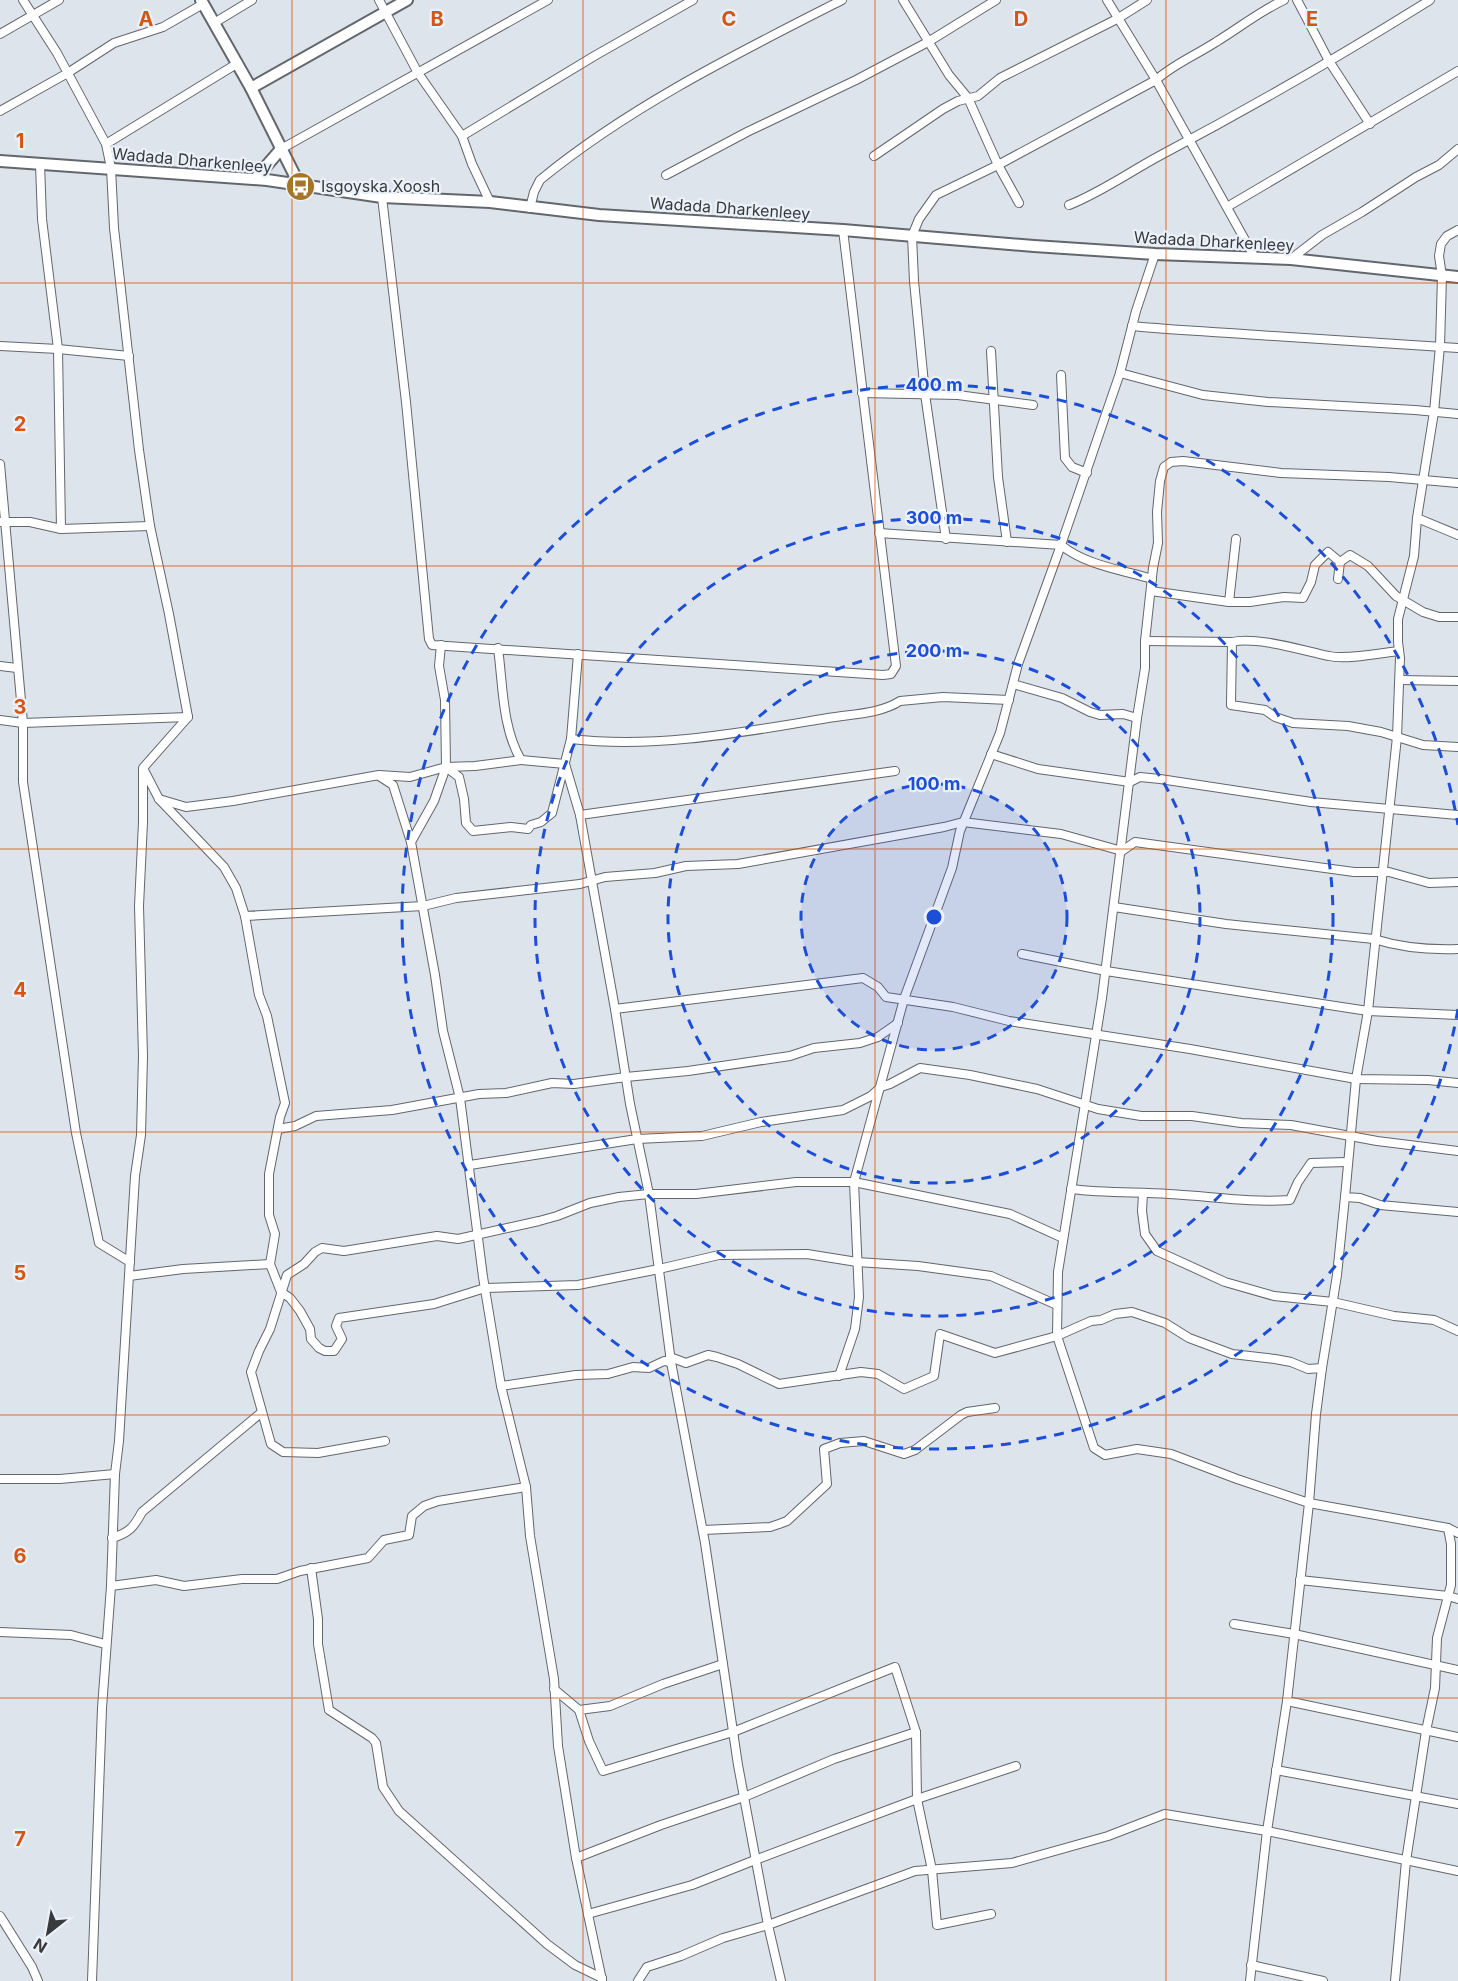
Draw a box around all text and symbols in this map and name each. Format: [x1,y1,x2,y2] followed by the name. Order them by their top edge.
[139,7,154,31] text: A
[430,7,444,31] text: B
[722,7,736,31] text: C
[1014,7,1028,31] text: D
[1306,7,1318,31] text: E
[16,129,24,153] text: 1
[111,143,273,177] street label: Wadada Dharkenleey
[284,170,316,202] bus stop icon: Isgoyska Xoosh
[321,176,440,196] place label: Isgoyska Xoosh
[649,192,811,224] street label: Wadada Dharkenleey
[1133,227,1295,255] street label: Wadada Dharkenleey
[905,374,963,395] text: 400 m
[14,412,26,436] text: 2
[906,507,962,528] text: 300 m
[906,640,962,661] text: 200 m
[14,695,26,719] text: 3
[908,773,960,794] text: 100 m
[924,907,944,927] centre of rings
[13,978,27,1002] text: 4
[14,1261,26,1285] text: 5
[14,1544,27,1568] text: 6
[14,1827,26,1851] text: 7
[18,1903,78,1963] north arrow
[30,1934,51,1958] text: N

